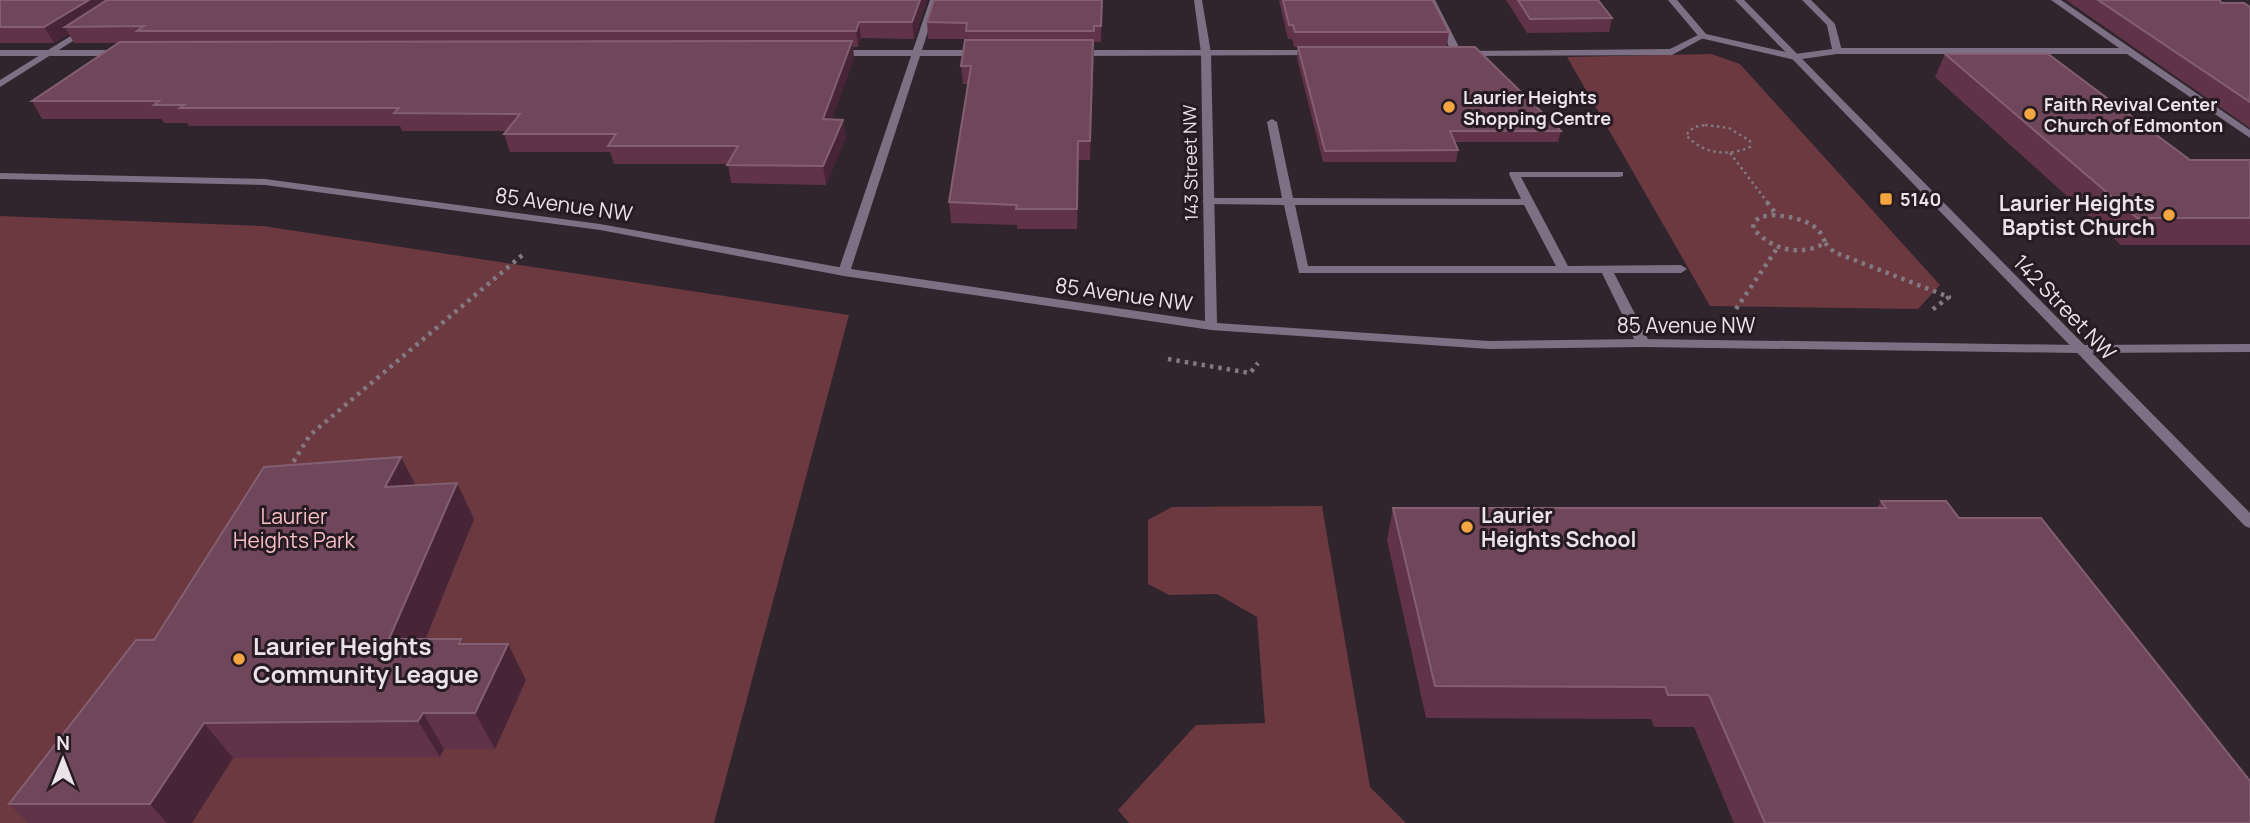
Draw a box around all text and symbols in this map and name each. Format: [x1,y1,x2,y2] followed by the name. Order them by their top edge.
[1463,85,1611,130] place label: Laurier Heights Shopping Centre
[2044,92,2223,137] place label: Faith Revival Center Church of Edmonton
[1441,99,1457,115] marker: Laurier Heights Shopping Centre
[1177,104,1203,222] street label: 143 Street NW
[2022,106,2038,122] marker: Faith Revival Center Church of Edmonton
[493,180,635,228] street label: 85 Avenue NW
[1900,187,1941,211] place label: 5140
[1999,189,2155,241] place label: Laurier Heights Baptist Church
[1878,191,1894,207] marker: 5140
[2161,207,2177,223] marker: Laurier Heights Baptist Church
[2007,248,2123,366] street label: 142 Street NW
[1053,270,1195,318] street label: 85 Avenue NW
[1617,311,1756,339] street label: 85 Avenue NW
[1481,501,1636,553] place label: Laurier Heights School
[233,502,356,554] park label: Laurier Heights Park
[1459,519,1475,535] marker: Laurier Heights School
[253,629,479,690] place label: Laurier Heights Community League
[231,651,247,667] marker: Laurier Heights Community League
[28,725,98,795] north arrow
[56,730,70,756] text: N

